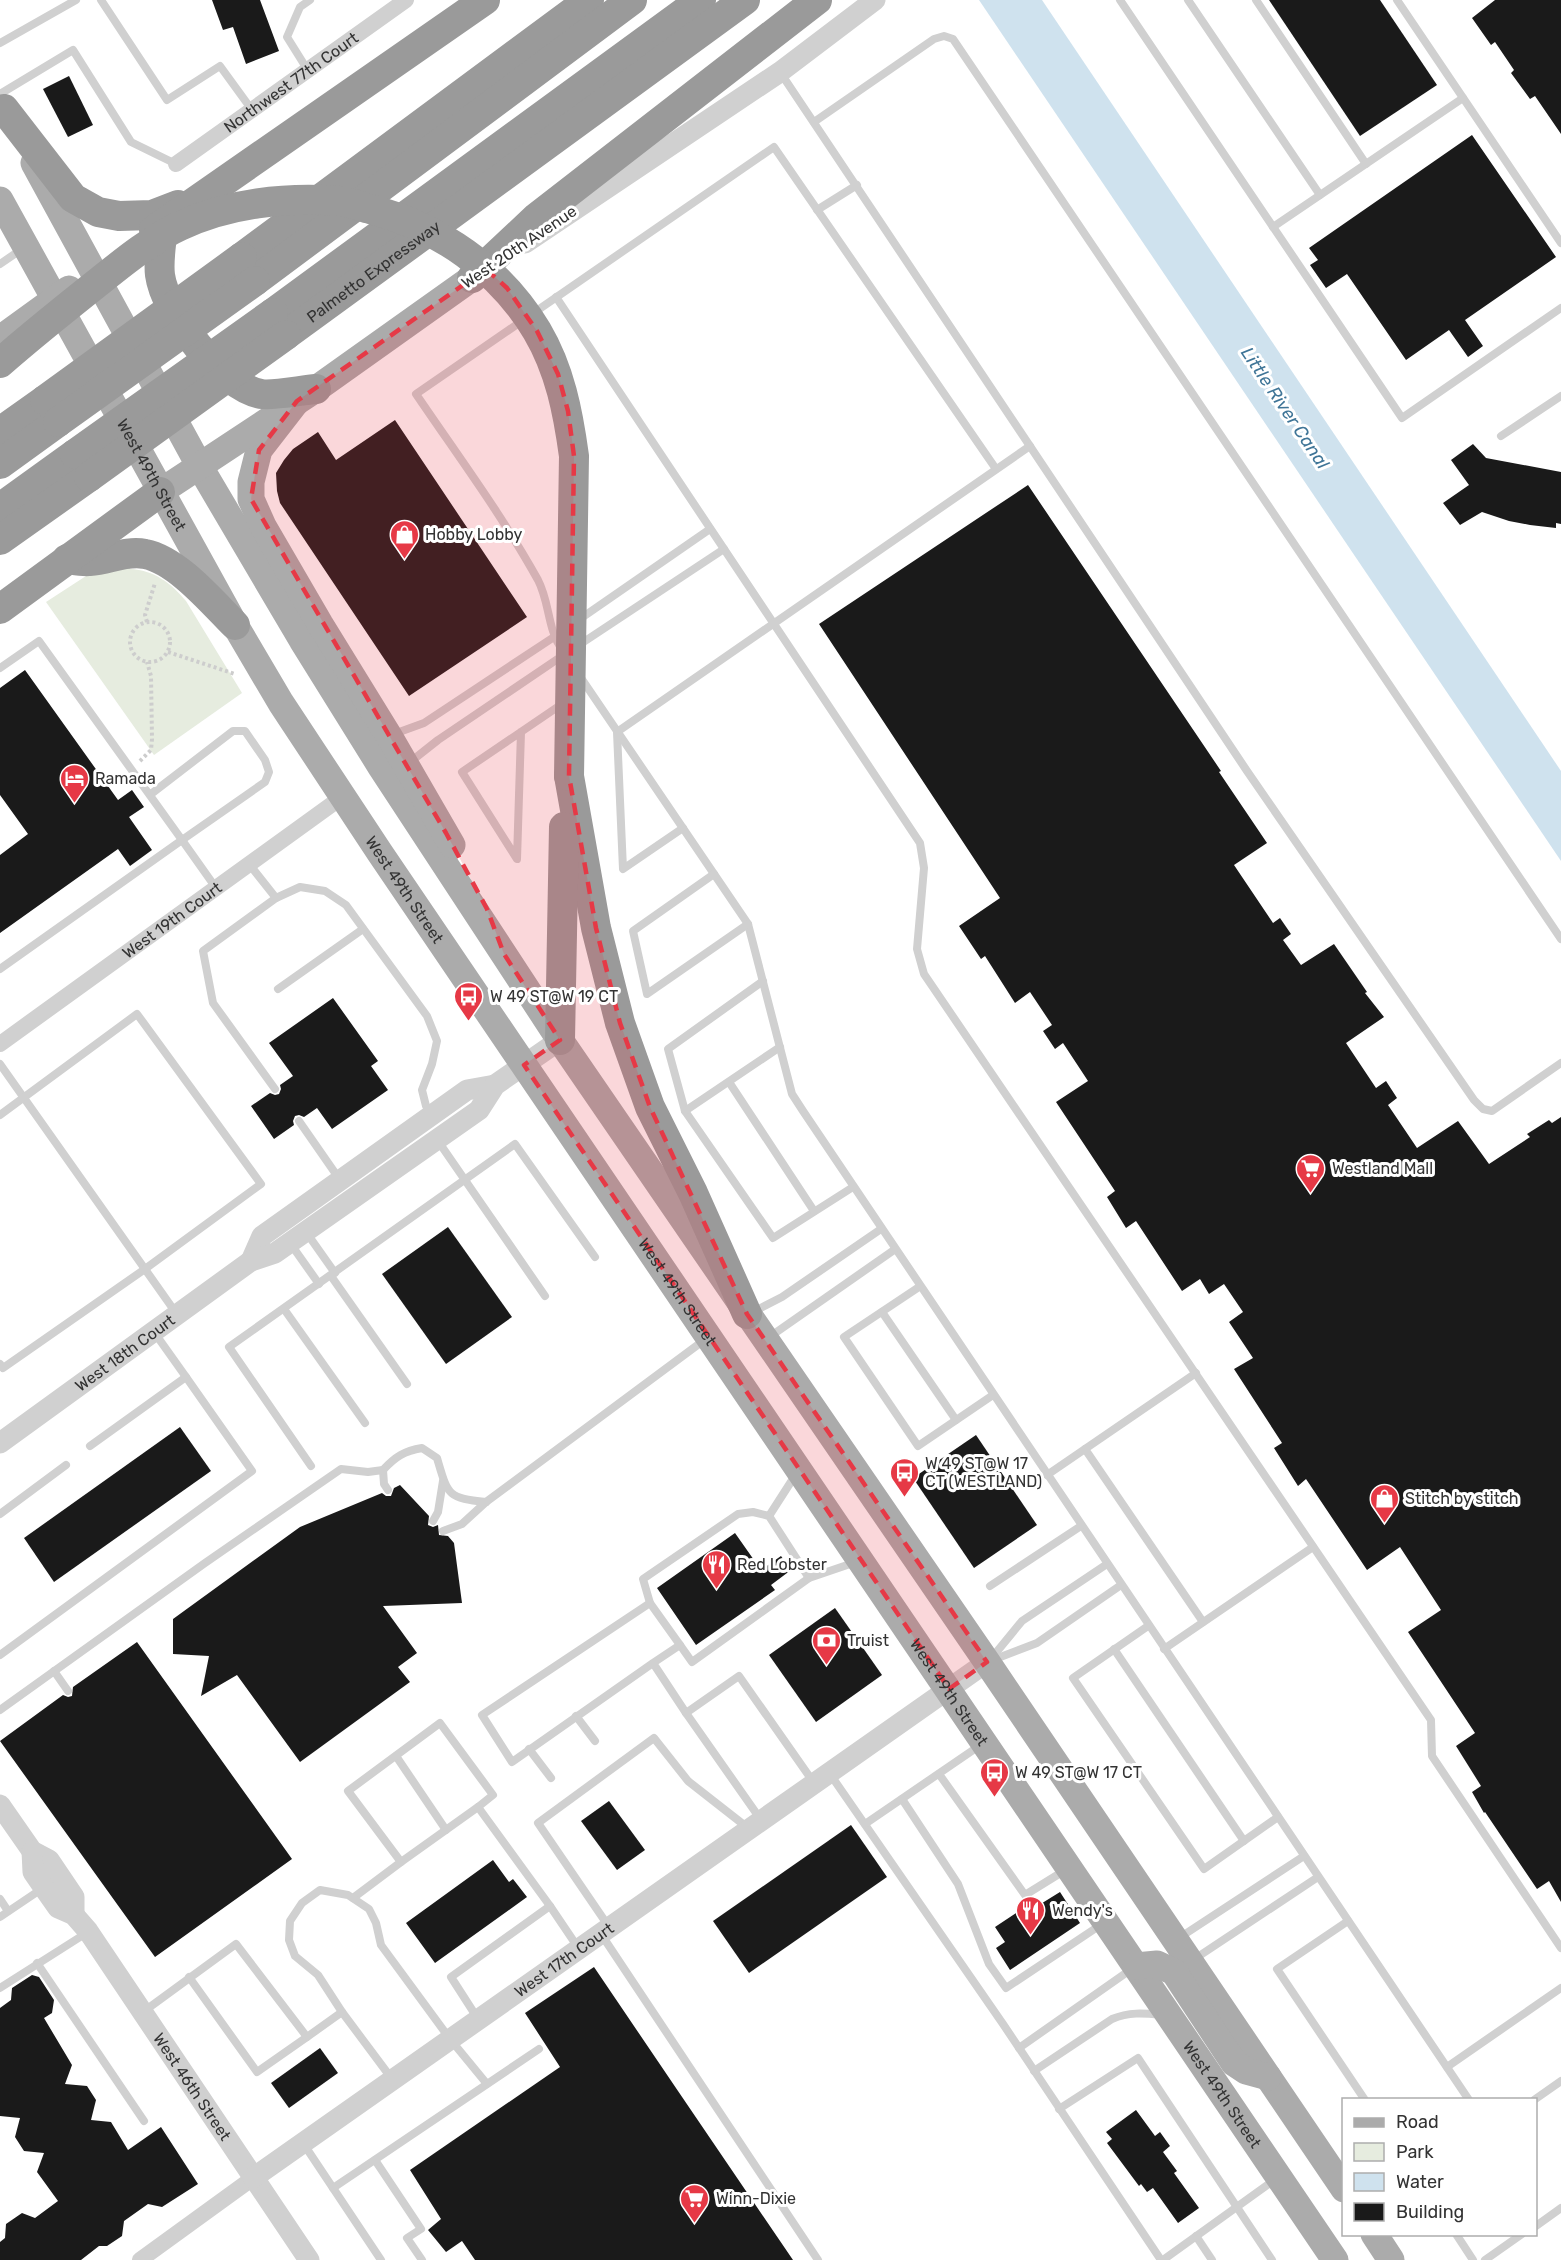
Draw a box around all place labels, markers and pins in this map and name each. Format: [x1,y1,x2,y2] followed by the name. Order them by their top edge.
[388,518,420,560] shop icon: Hobby Lobby
[425,525,522,544] place label: Hobby Lobby
[58,762,90,804] hotel icon: Ramada
[95,769,156,788] place label: Ramada
[453,980,485,1022] bus stop icon: W 49 ST@W 19 CT
[490,987,618,1006] place label: W 49 ST@W 19 CT
[1295,1152,1327,1194] supermarket icon: Westland Mall
[1332,1159,1433,1178] place label: Westland Mall
[925,1454,1042,1491] place label: W 49 ST@W 17 CT (WESTLAND)
[888,1456,920,1498] bus stop icon: W 49 ST@W 17 CT (WESTLAND)
[1368,1482,1400,1524] shop icon: Stitch by stitch
[1405,1489,1518,1508] place label: Stitch by stitch
[700,1548,732,1590] restaurant icon: Red Lobster
[737,1555,827,1574] place label: Red Lobster
[810,1624,842,1666] bank icon: Truist
[847,1631,889,1650] place label: Truist
[978,1756,1010,1798] bus stop icon: W 49 ST@W 17 CT
[1015,1763,1142,1782] place label: W 49 ST@W 17 CT
[1015,1894,1047,1936] restaurant icon: Wendy's
[1052,1901,1113,1920] place label: Wendy's
[679,2182,711,2224] supermarket icon: Winn-Dixie
[716,2189,796,2208] place label: Winn-Dixie

